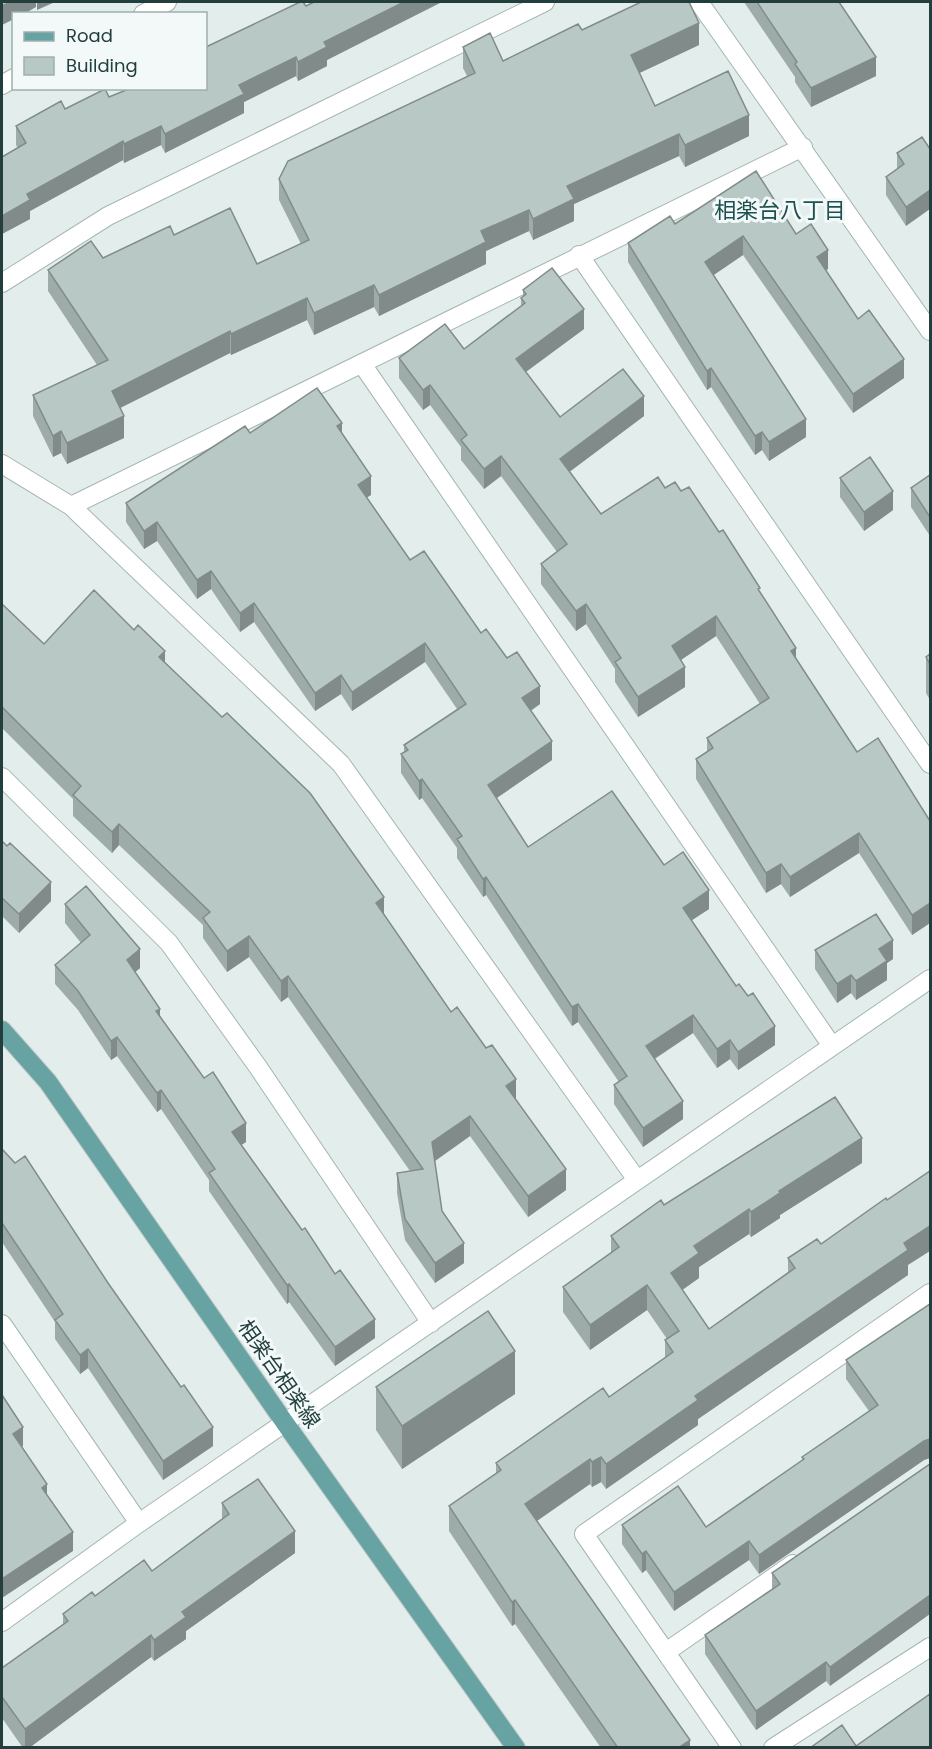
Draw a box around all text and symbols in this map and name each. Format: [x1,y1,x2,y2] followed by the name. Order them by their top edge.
[12,12,207,90] legend
[66,23,113,48] text: Road
[66,53,138,78] text: Building
[714,195,846,226] district label: 相楽台八丁目
[231,1314,327,1434] street label: 相楽台相楽線

